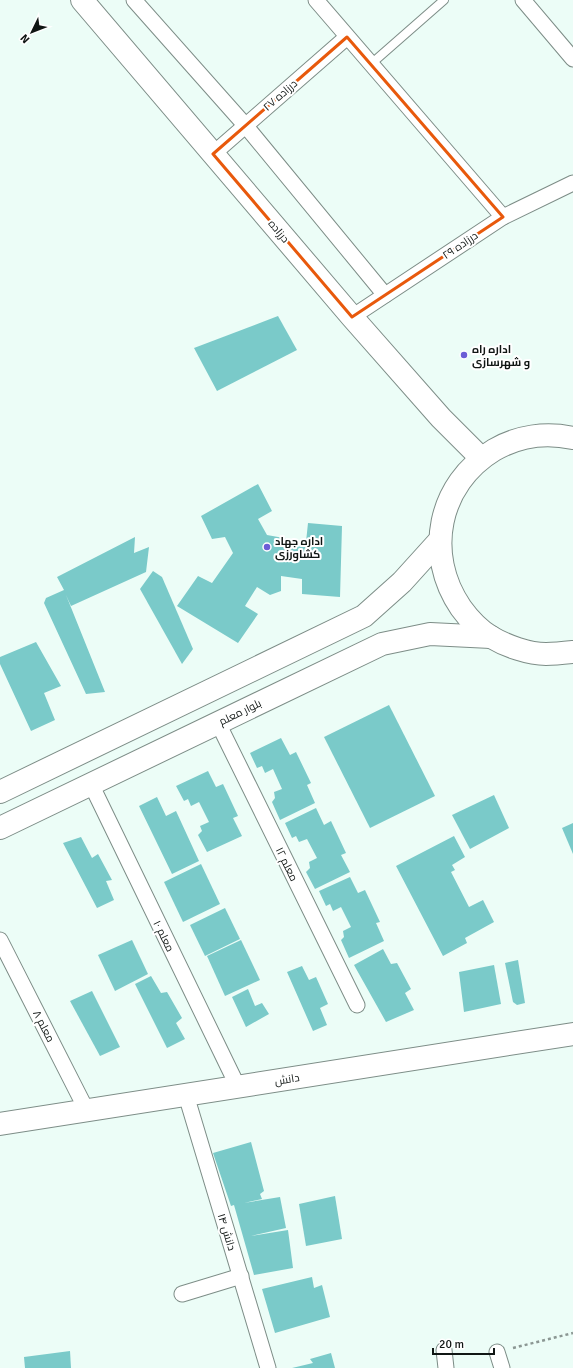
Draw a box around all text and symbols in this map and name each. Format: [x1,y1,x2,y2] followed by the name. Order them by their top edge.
[12,12,52,52] north arrow
[18,31,32,46] text: N
[261,77,300,114] street label: درزاده ۲۷
[265,217,292,245] street label: درزاده
[440,229,480,262] street label: درزاده ۲۹
[472,343,530,370] place label: اداره راه و شهرسازی
[459,350,469,360] marker: اداره راه و شهرسازی
[275,535,323,562] place label: اداره جهاد کشاورزی
[262,542,272,552] marker: اداره جهاد کشاورزی
[217,697,264,729] street label: بلوار معلم
[272,845,300,884] street label: معلم ۱۲
[150,918,177,954] street label: معلم ۱۰
[29,1008,57,1045] street label: معلم ۸
[274,1071,300,1088] street label: دانش
[215,1212,238,1252] street label: دانش ۱۴
[433,1330,494,1356] scale bar
[439,1337,464,1352] text: 20 m

